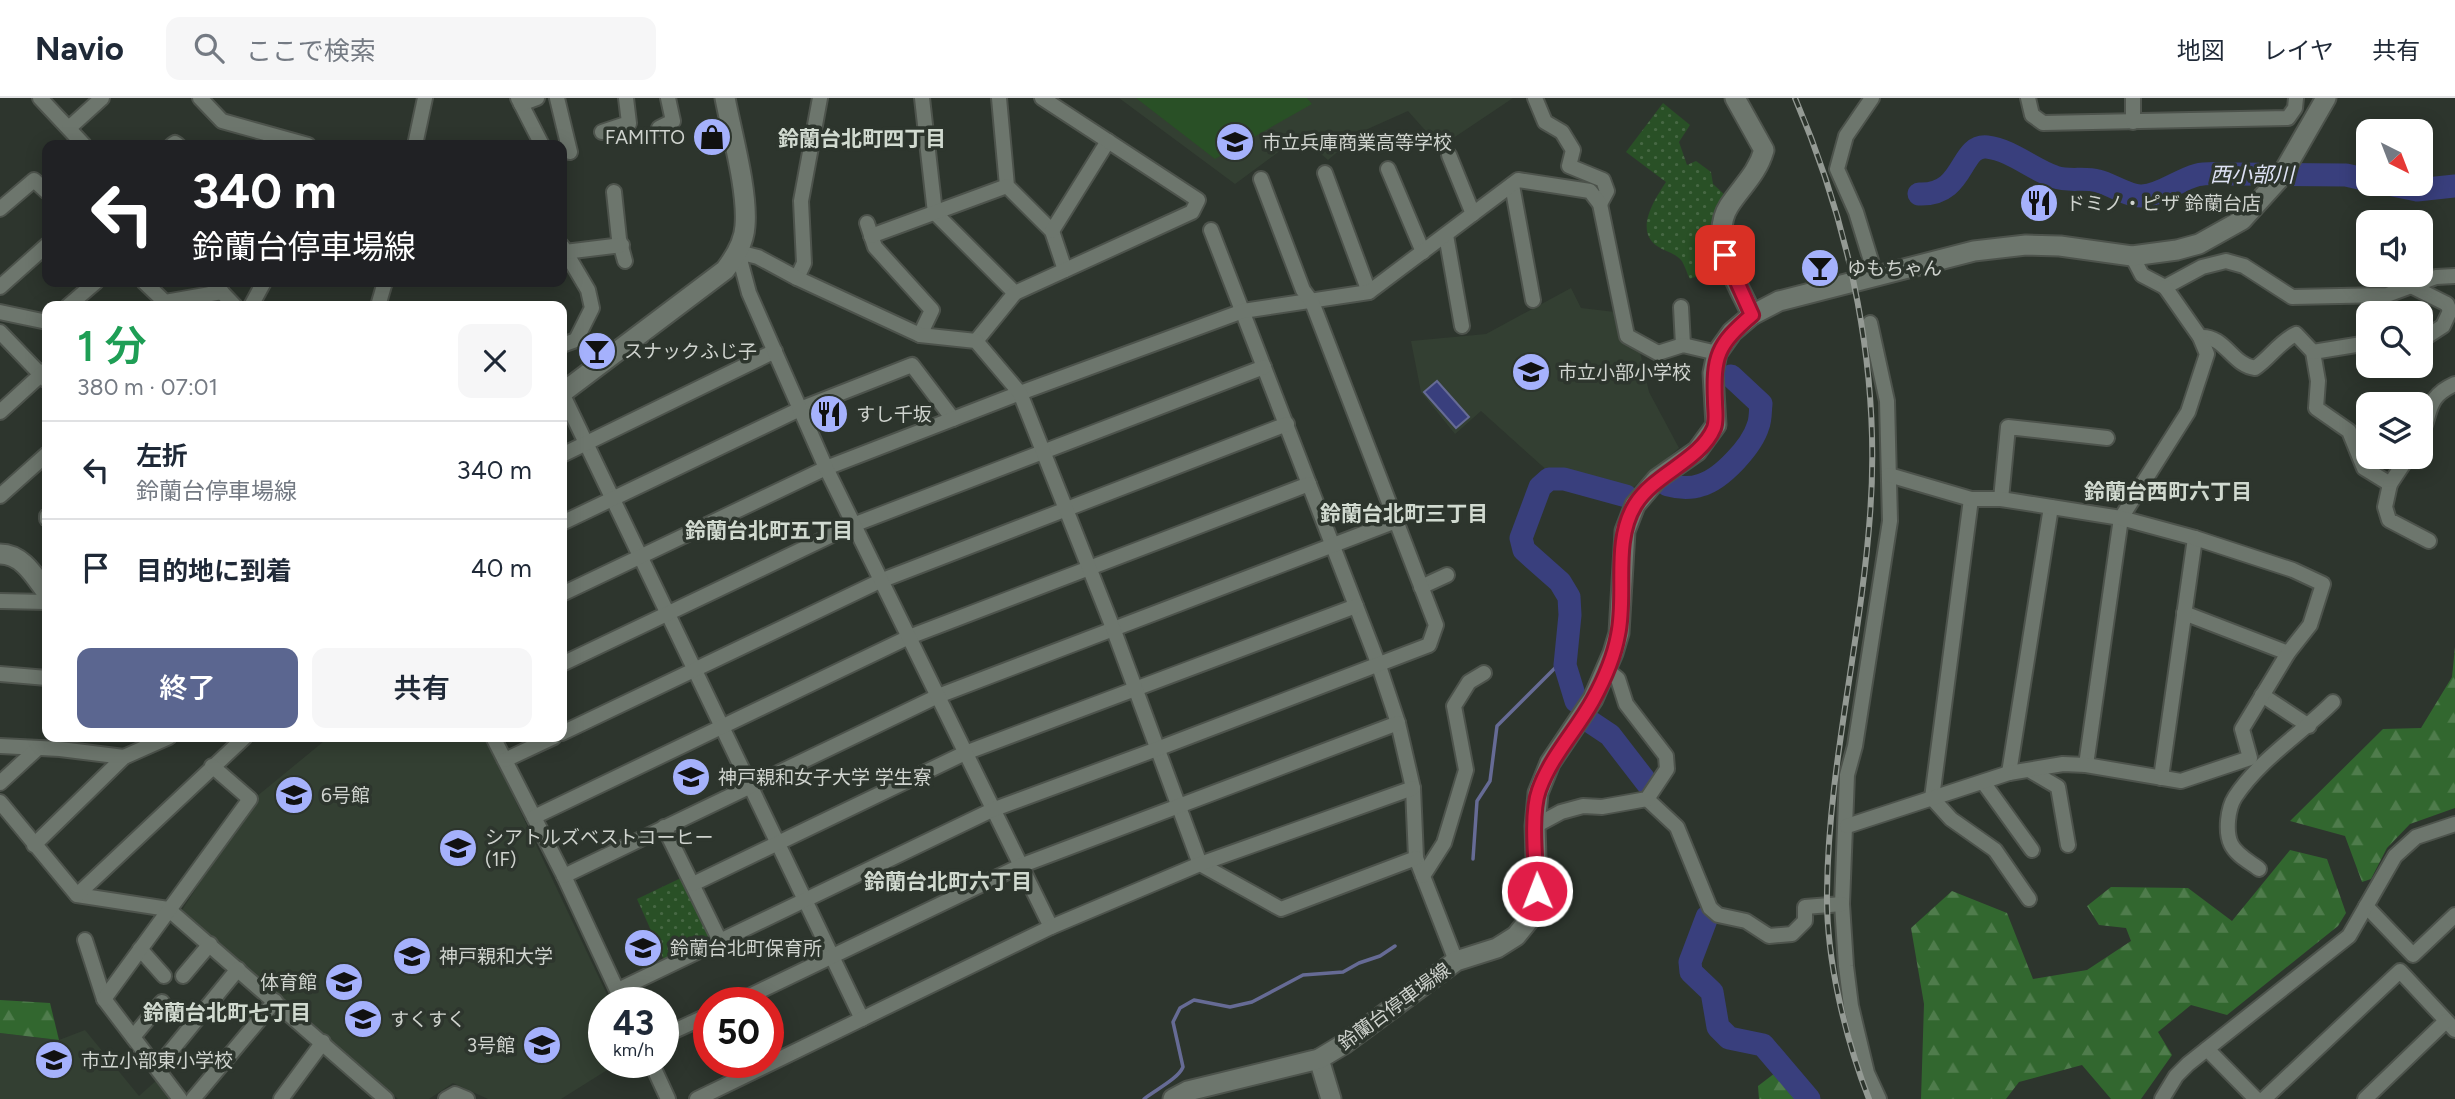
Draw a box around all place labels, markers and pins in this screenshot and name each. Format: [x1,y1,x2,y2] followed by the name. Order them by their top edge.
[691,116,733,158] shop icon: FAMITTO
[1214,121,1256,163] school or university icon: 市立兵庫商業高等学校
[605,126,685,149] place label: FAMITTO
[1262,131,1452,154] place label: 市立兵庫商業高等学校
[2018,182,2060,224] restaurant icon: ドミノ・ピザ 鈴蘭台店
[2066,192,2261,215] place label: ドミノ・ピザ 鈴蘭台店
[1695,225,1755,285] pin
[1799,247,1841,289] bar icon: ゆもちゃん
[1847,257,1942,280] place label: ゆもちゃん
[576,330,618,372] bar icon: スナックふじ子
[624,340,757,363] place label: スナックふじ子
[1510,351,1552,393] school or university icon: 市立小部小学校
[1558,361,1691,384] place label: 市立小部小学校
[808,393,850,435] restaurant icon: すし千坂
[856,403,932,426] place label: すし千坂
[670,756,712,798] school or university icon: 神戸親和女子大学 学生寮
[718,766,932,789] place label: 神戸親和女子大学 学生寮
[273,774,315,816] school or university icon: 6号館
[321,784,370,807] place label: 6号館
[485,826,713,871] place label: シアトルズベストコーヒー (1F)
[437,827,479,869] school or university icon: シアトルズベストコーヒー (1F)
[622,927,664,969] school or university icon: 鈴蘭台北町保育所
[391,935,433,977] school or university icon: 神戸親和大学
[670,937,822,960] place label: 鈴蘭台北町保育所
[439,945,553,968] place label: 神戸親和大学
[323,961,365,1003] school or university icon: 体育館
[260,971,317,994] place label: 体育館
[342,998,384,1040] school or university icon: すくすく
[390,1008,466,1031] place label: すくすく
[521,1024,563,1066] school or university icon: 3号館
[467,1034,515,1057] place label: 3号館
[33,1039,75,1081] school or university icon: 市立小部東小学校
[81,1049,233,1072] place label: 市立小部東小学校

